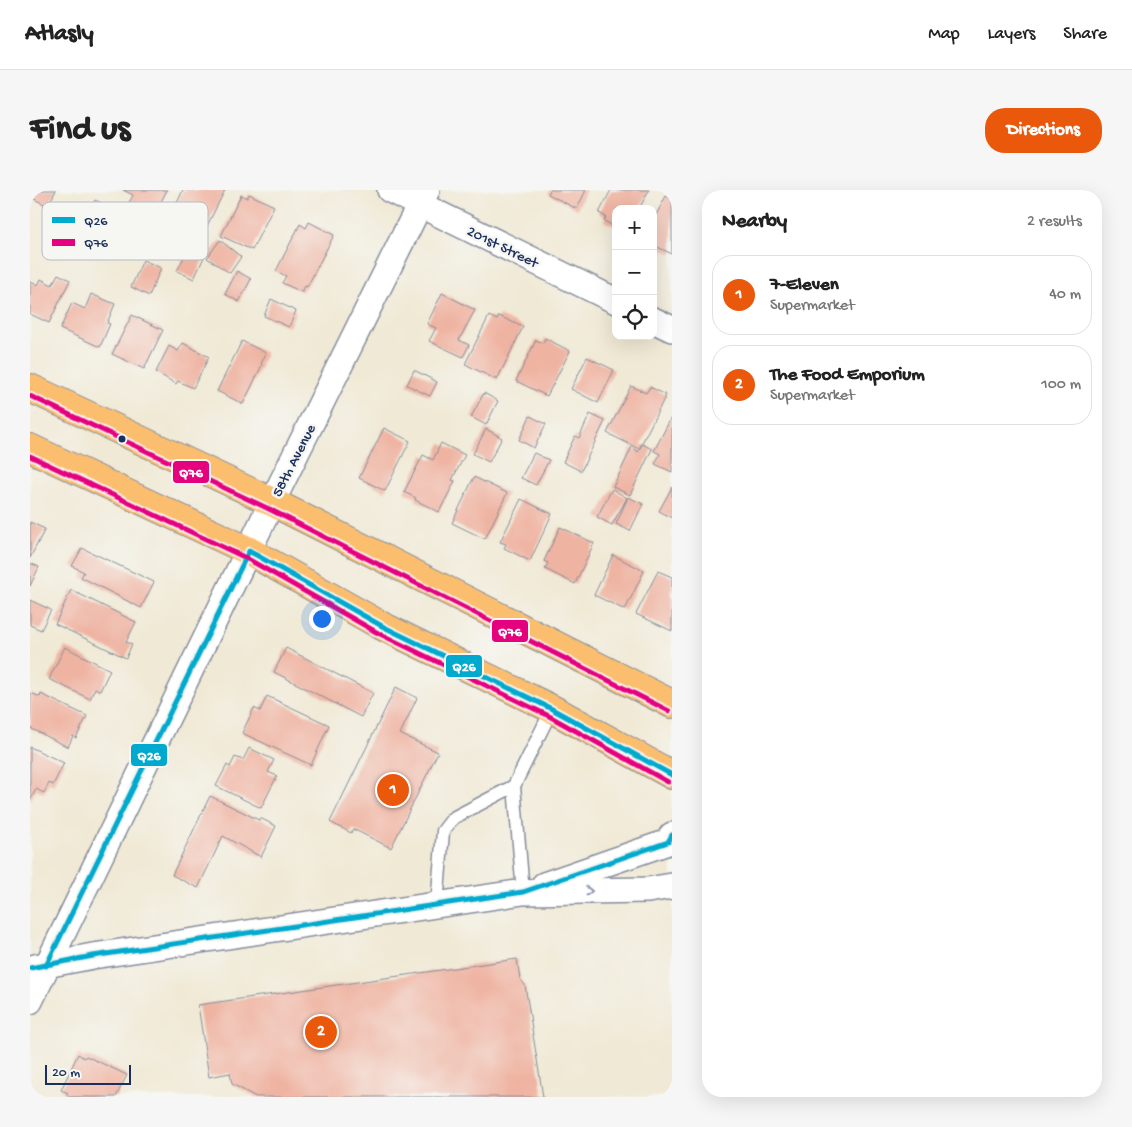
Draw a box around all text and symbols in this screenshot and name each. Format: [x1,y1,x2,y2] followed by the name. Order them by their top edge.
[25,20,94,49] text: Atlasly
[928,24,960,45] text: Map
[988,24,1035,45] text: Layers
[1063,24,1107,45] text: Share
[985,108,1102,153] button: Directions
[30,110,130,151] text: Find us
[42,202,208,260] legend
[612,205,657,340] map controls
[612,205,657,250] button: +
[722,210,787,235] text: Nearby
[1027,213,1082,232] text: 2 results
[84,214,108,231] text: Q26
[464,223,542,274] street label: 201st Street
[84,236,109,253] text: Q76
[612,250,657,295] button: −
[770,274,839,297] text: 7-Eleven
[736,286,742,305] text: 1
[1049,286,1081,305] text: 40 m
[612,295,657,340] button: locate
[770,297,855,316] text: Supermarket
[770,364,925,387] text: The Food Emporium
[735,376,743,395] text: 2
[1041,376,1081,395] text: 100 m
[770,387,855,406] text: Supermarket
[269,421,321,500] street label: 58th Avenue
[117,434,127,444] unlabelled marker
[172,460,210,484] line badge: Q76
[179,466,204,483] text: Q76
[309,606,335,632] your location
[491,619,529,643] line badge: Q76
[498,625,523,642] text: Q76
[445,654,483,678] line badge: Q26
[452,660,477,677] text: Q26
[130,743,168,767] line badge: Q26
[137,749,162,766] text: Q26
[377,771,409,809] pin: 1
[586,886,593,896] one-way arrow
[305,1013,337,1051] pin: 2
[45,1062,131,1085] scale bar
[52,1065,80,1082] text: 20 m

